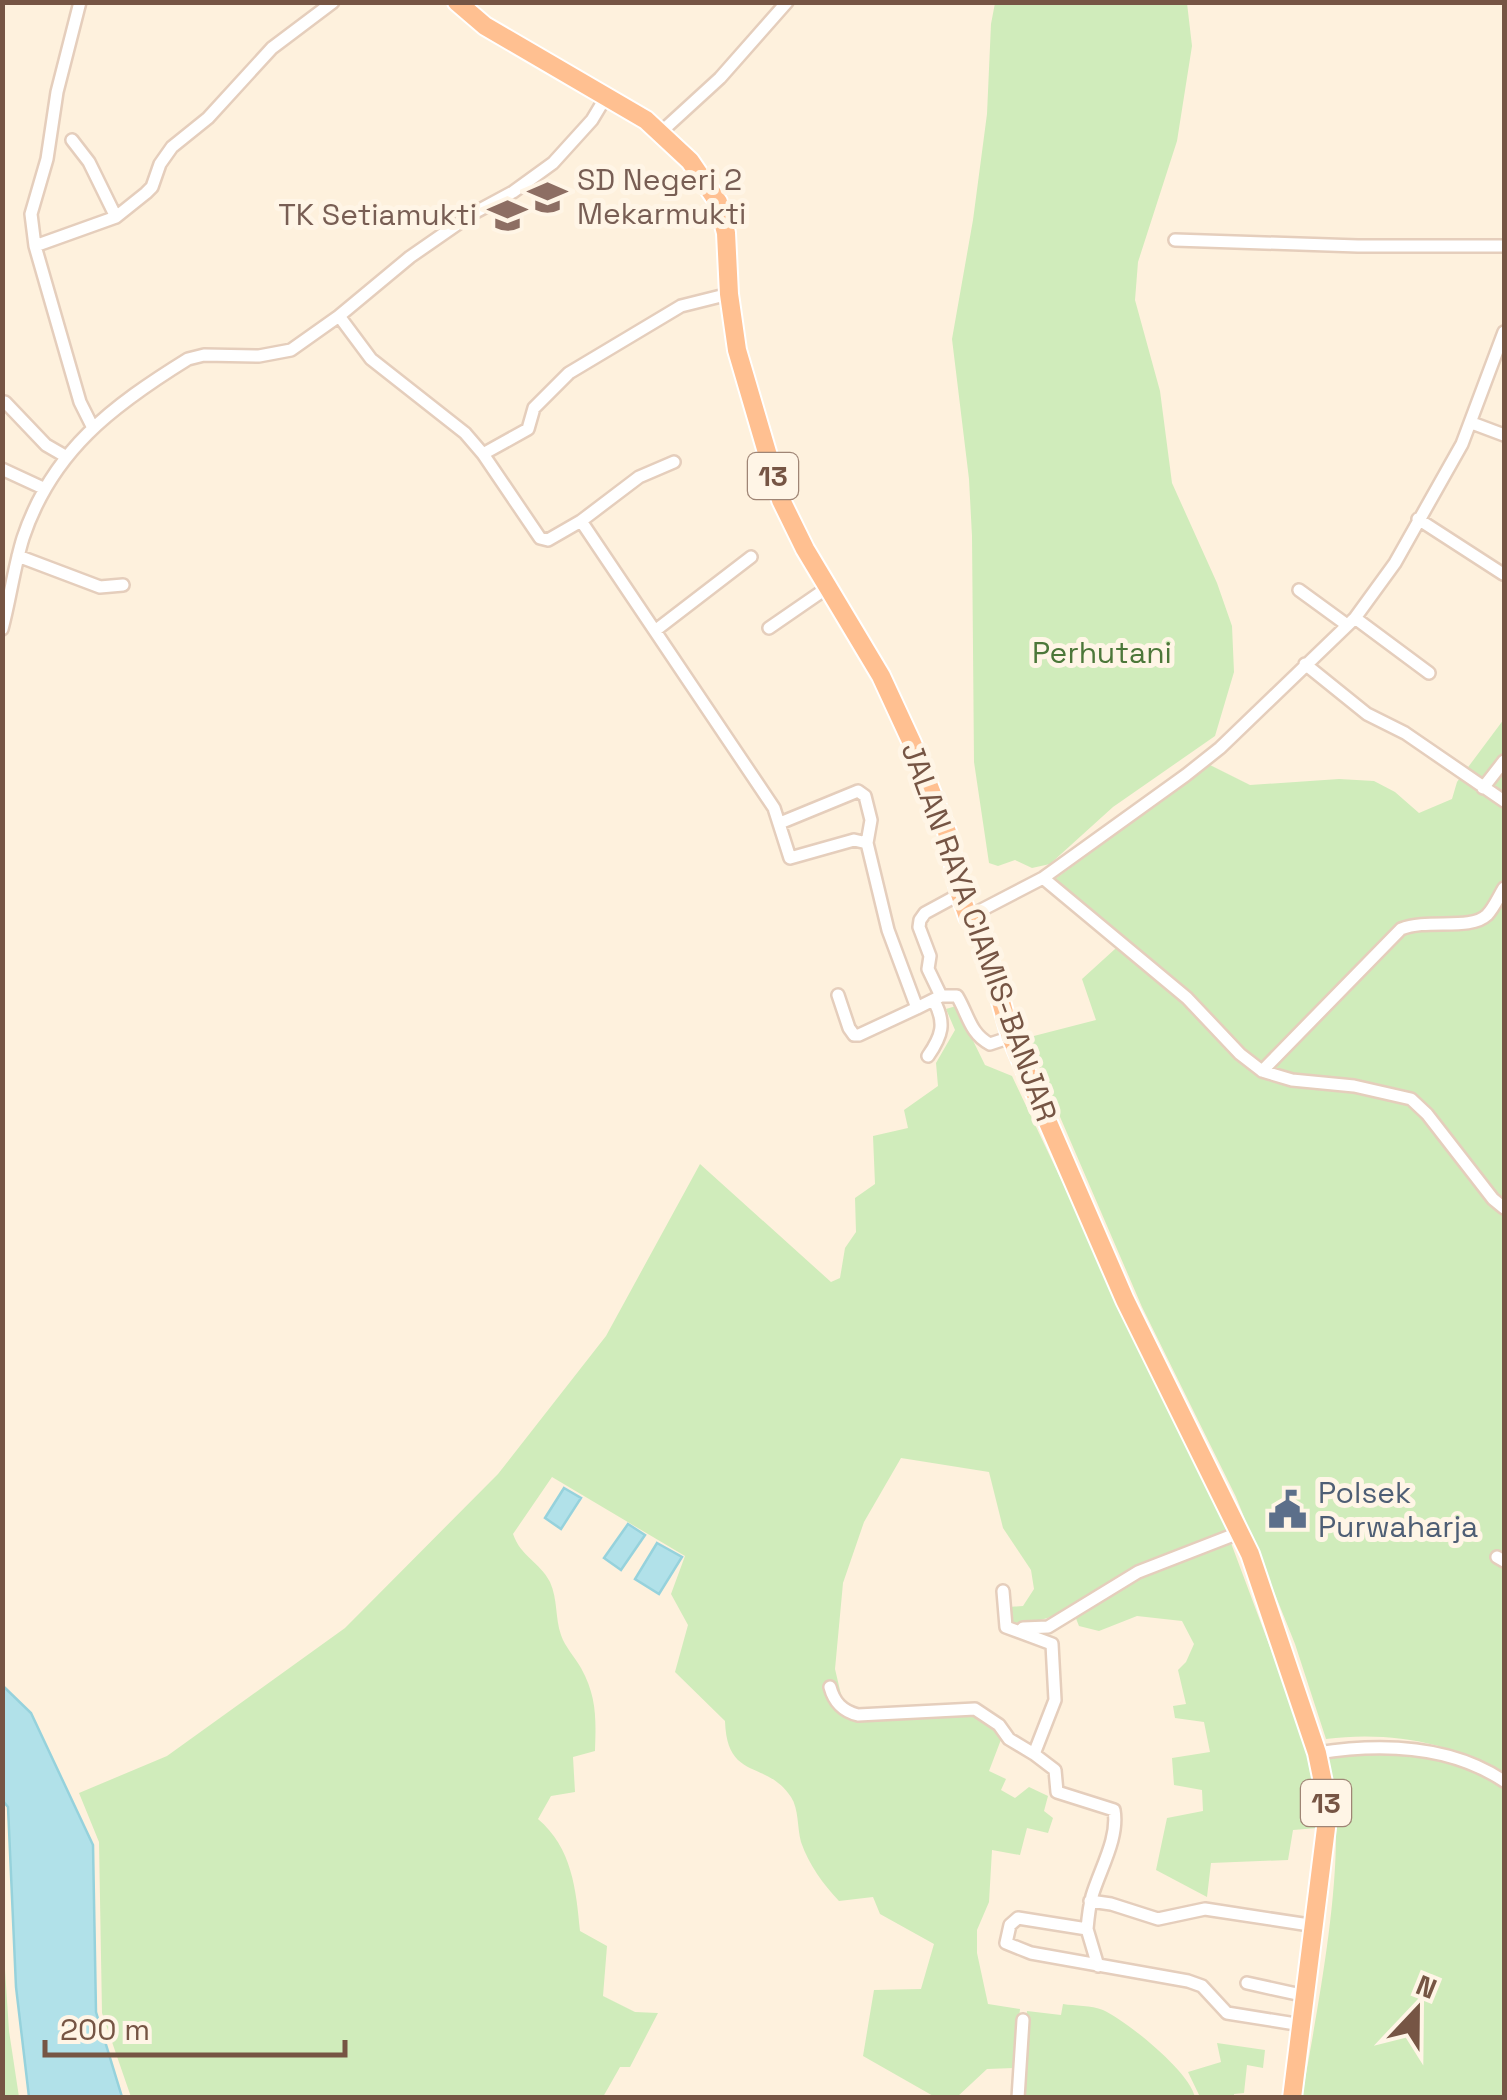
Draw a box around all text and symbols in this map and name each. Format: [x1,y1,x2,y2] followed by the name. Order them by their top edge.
[577,160,746,233] place label: SD Negeri 2 Mekarmukti
[526,176,568,218] school or university icon: SD Negeri 2 Mekarmukti
[486,194,528,236] school or university icon: TK Setiamukti
[278,195,477,234] place label: TK Setiamukti
[748,453,798,499] road number: 13
[1032,633,1172,672] park label: Perhutani
[893,737,1066,1127] street label: JALAN RAYA CIAMIS-BANJAR
[1318,1473,1478,1546] place label: Polsek Purwaharja
[1267,1489,1309,1531] public building icon: Polsek Purwaharja
[1301,1780,1351,1826] road number: 13
[1367,1960,1467,2060] north arrow
[1411,1967,1442,2007] text: N
[45,1995,345,2057] scale bar
[60,2010,150,2049] text: 200 m

